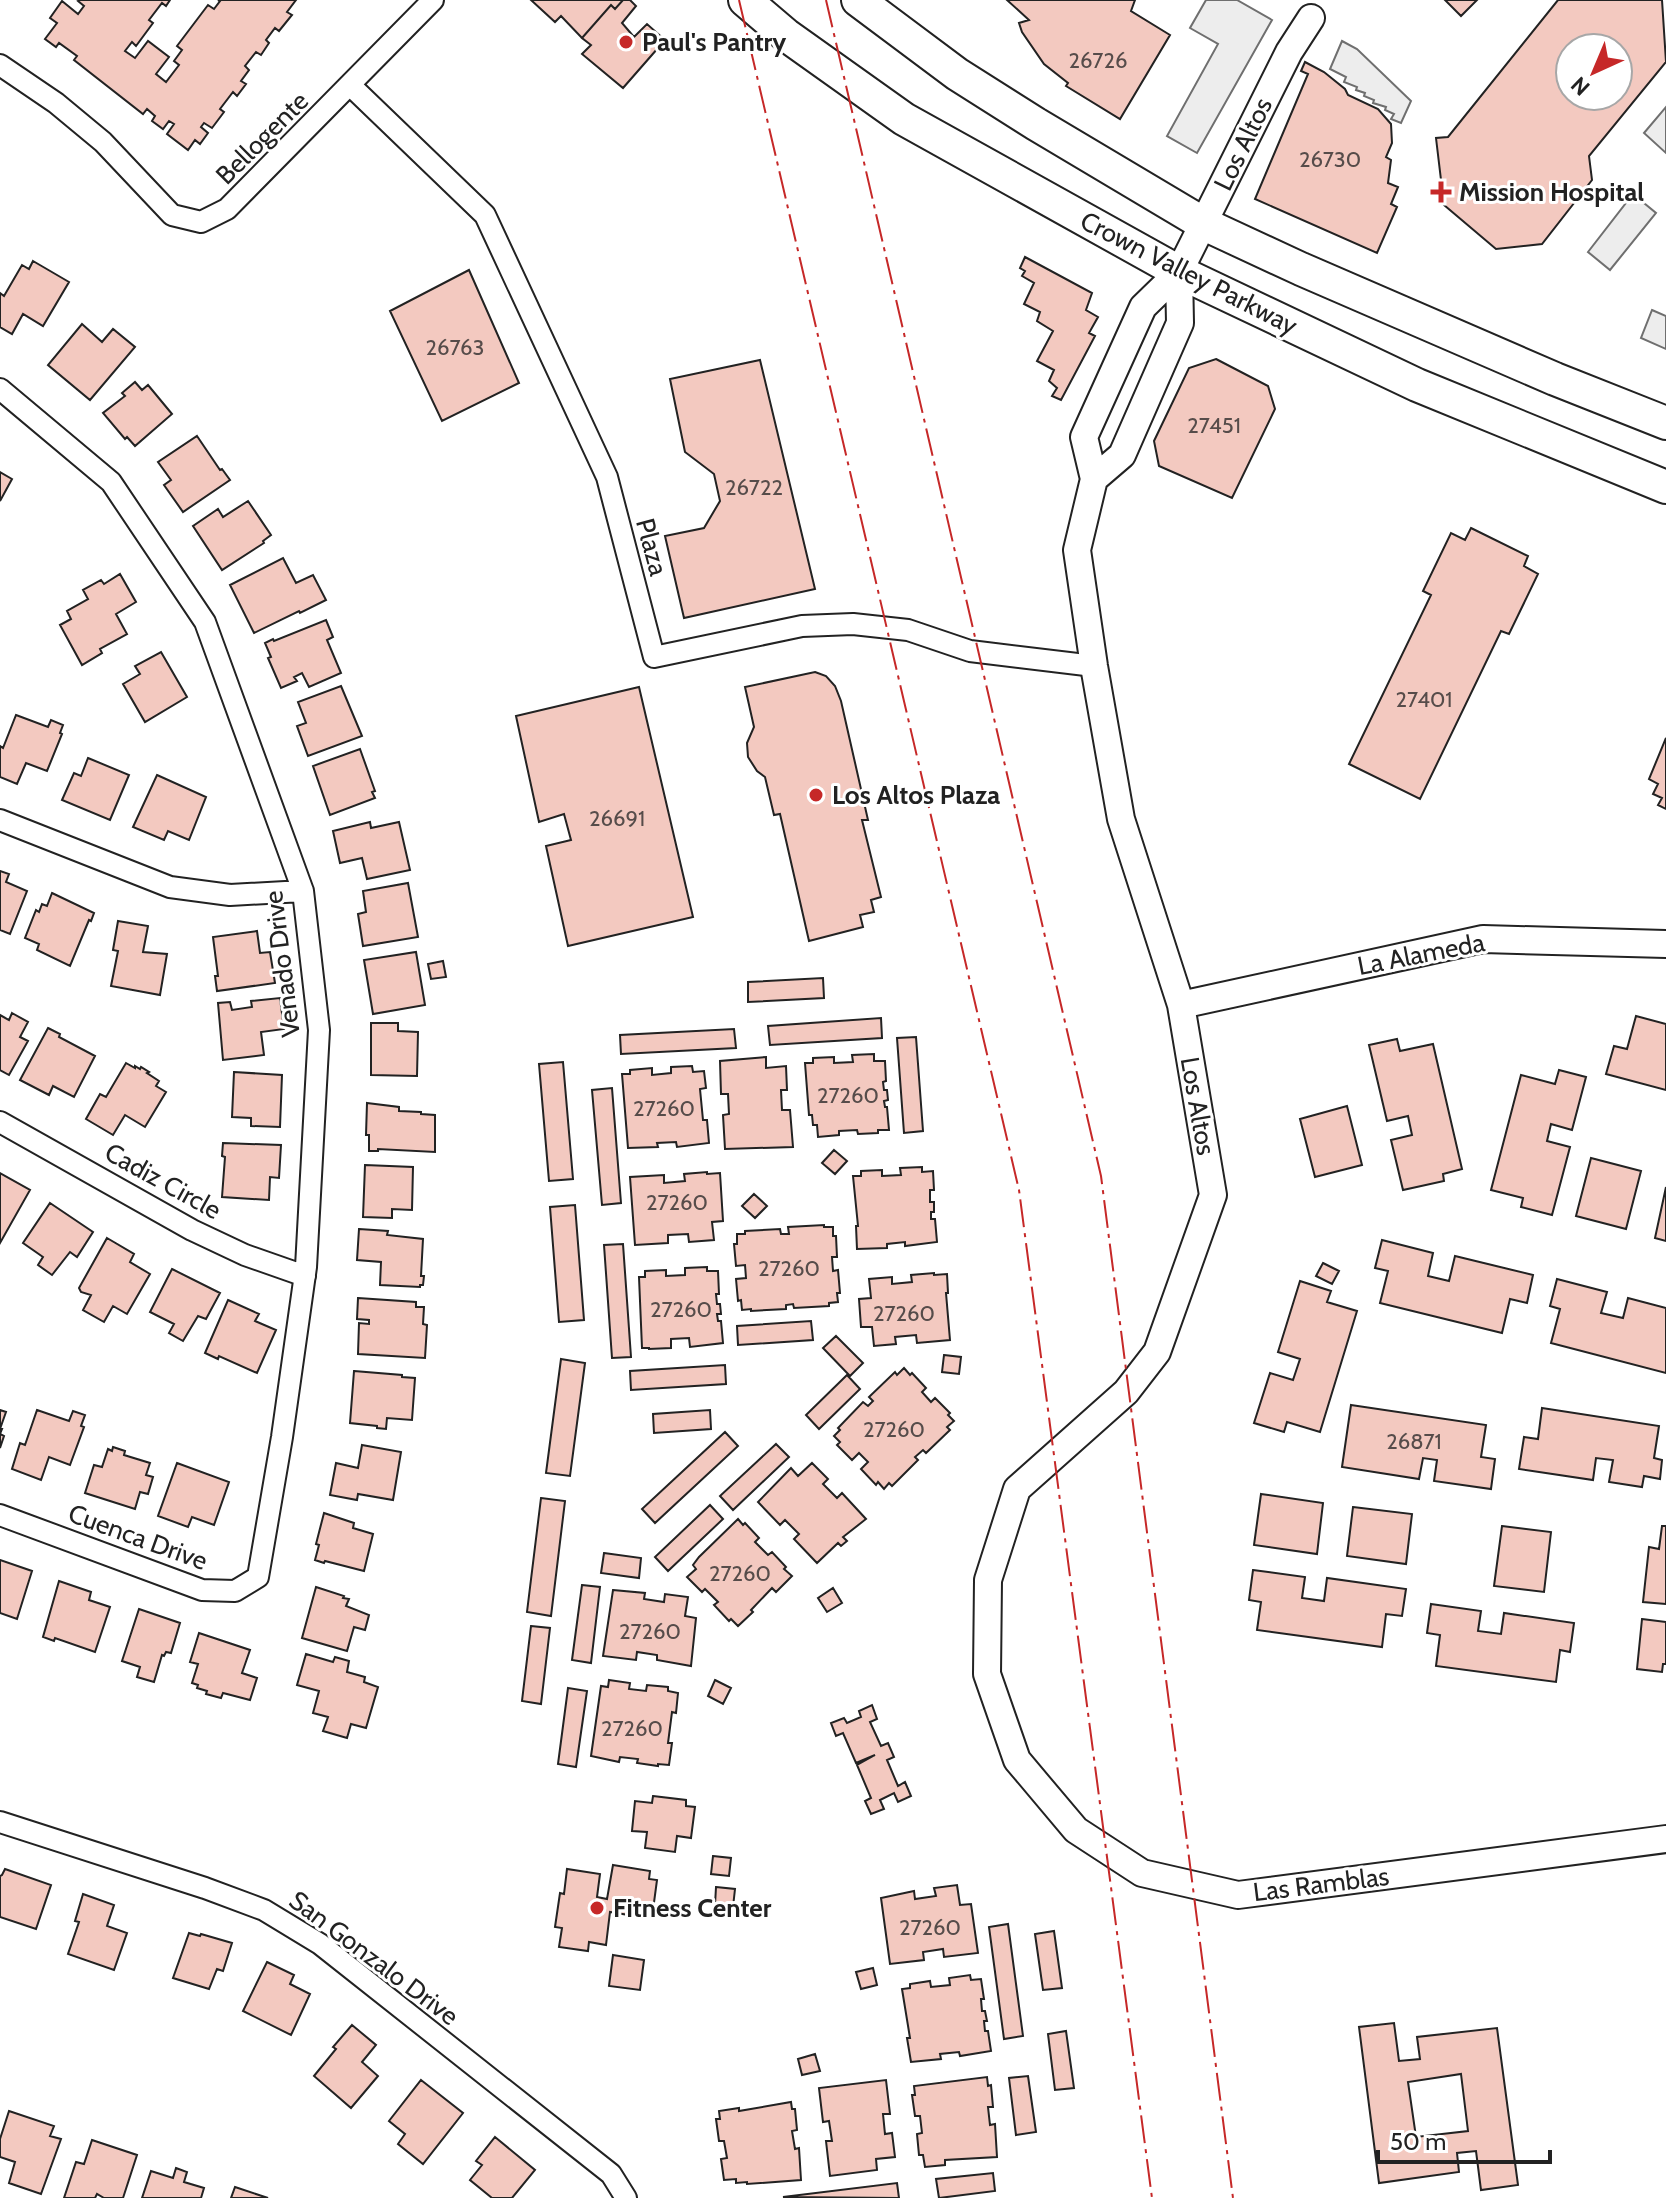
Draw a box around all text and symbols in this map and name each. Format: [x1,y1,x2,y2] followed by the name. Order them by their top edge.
[642,26,786,58] place label: Paul's Pantry
[1554,32,1634,112] north arrow
[617,33,635,51] marker: Paul's Pantry
[1069,47,1127,74] house number: 26726
[1565,71,1595,101] text: N
[209,85,315,191] street label: Bellogente
[1207,92,1279,196] street label: Los Altos
[1299,146,1361,173] house number: 26730
[1459,176,1644,208] place label: Mission Hospital
[1430,181,1452,203] marker: Mission Hospital
[1075,204,1303,342] street label: Crown Valley Parkway
[426,334,484,361] house number: 26763
[1187,412,1241,439] house number: 27451
[725,474,783,501] house number: 26722
[629,515,675,580] street label: Plaza
[1395,686,1453,713] house number: 27401
[832,779,1000,811] place label: Los Altos Plaza
[807,786,825,804] marker: Los Altos Plaza
[589,805,645,832] house number: 26691
[257,889,307,1039] street label: Venado Drive
[1355,926,1488,982] street label: La Alameda
[1174,1054,1222,1158] street label: Los Altos
[817,1082,879,1109] house number: 27260
[633,1095,695,1122] house number: 27260
[99,1136,227,1226] street label: Cadiz Circle
[646,1189,708,1216] house number: 27260
[758,1255,820,1282] house number: 27260
[650,1296,712,1323] house number: 27260
[873,1300,935,1327] house number: 27260
[863,1416,925,1443] house number: 27260
[1386,1428,1442,1455] house number: 26871
[64,1497,212,1577] street label: Cuenca Drive
[709,1560,771,1587] house number: 27260
[619,1618,681,1645] house number: 27260
[601,1715,663,1742] house number: 27260
[1251,1860,1391,1908] street label: Las Ramblas
[283,1884,465,2032] street label: San Gonzalo Drive
[613,1892,772,1924] place label: Fitness Center
[588,1899,606,1917] marker: Fitness Center
[899,1914,961,1941] house number: 27260
[1378,2114,1550,2164] scale bar
[1390,2127,1446,2156] text: 50 m

